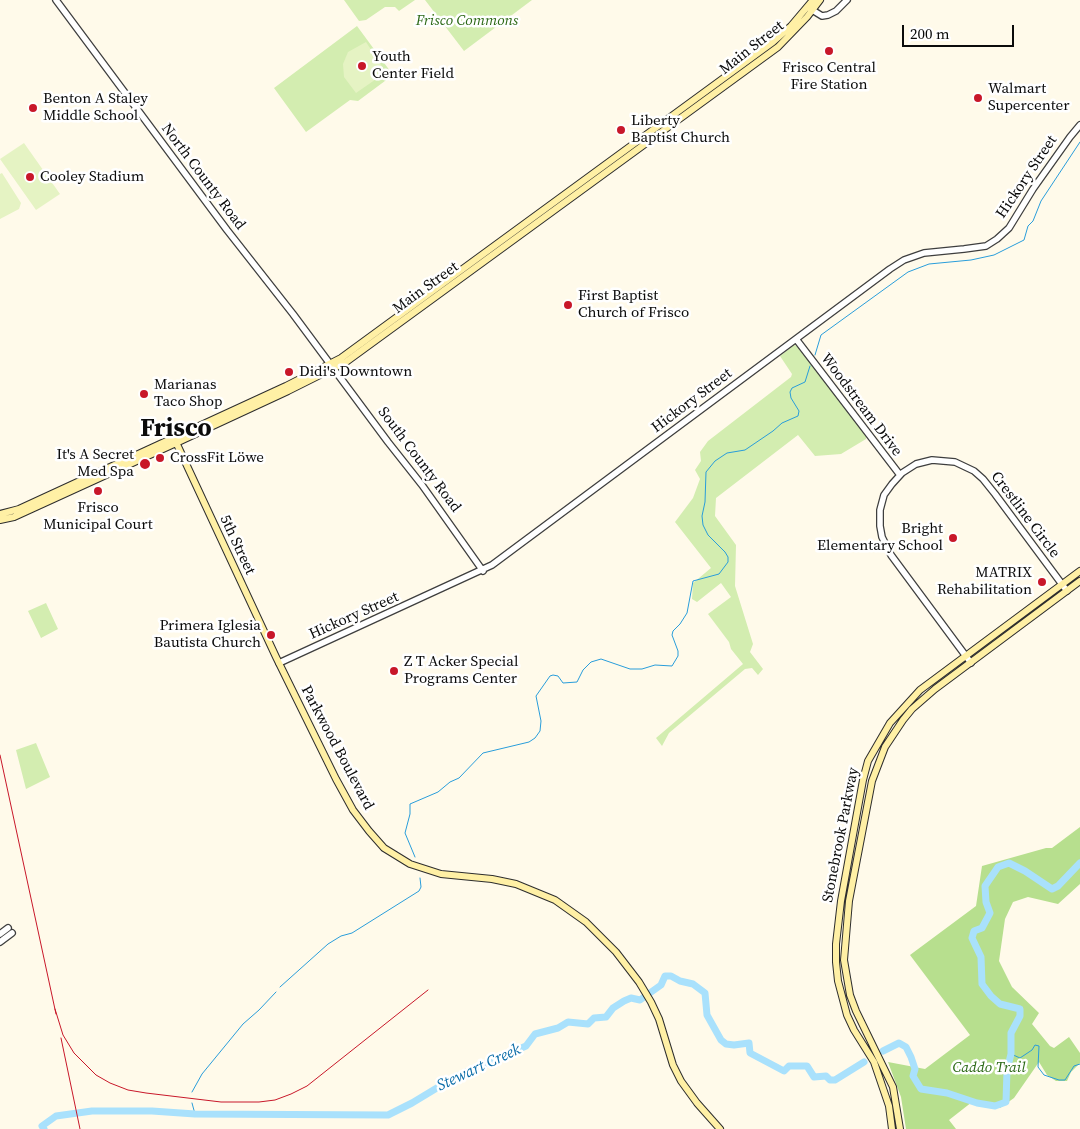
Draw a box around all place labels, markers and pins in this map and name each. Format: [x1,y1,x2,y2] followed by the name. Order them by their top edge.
[823,45,835,57] marker: Frisco Central Fire Station
[372,48,454,83] place label: Youth Center Field
[782,59,876,94] place label: Frisco Central Fire Station
[356,60,368,72] marker: Youth Center Field
[988,80,1070,115] place label: Walmart Supercenter
[43,90,148,125] place label: Benton A Staley Middle School
[972,92,984,104] marker: Walmart Supercenter
[27,102,39,114] marker: Benton A Staley Middle School
[631,112,730,147] place label: Liberty Baptist Church
[615,124,627,136] marker: Liberty Baptist Church
[40,168,144,186] place label: Cooley Stadium
[24,171,36,183] marker: Cooley Stadium
[578,287,689,322] place label: First Baptist Church of Frisco
[562,299,574,311] marker: First Baptist Church of Frisco
[299,363,412,381] place label: Didi's Downtown
[283,366,295,378] marker: Didi's Downtown
[154,376,223,411] place label: Marianas Taco Shop
[138,388,150,400] marker: Marianas Taco Shop
[56,446,134,481] place label: It's A Secret Med Spa
[170,449,264,467] place label: CrossFit Löwe
[154,452,166,464] marker: CrossFit Löwe
[138,457,152,471] marker: It's A Secret Med Spa
[92,485,104,497] marker: Frisco Municipal Court
[43,499,153,534] place label: Frisco Municipal Court
[817,520,943,555] place label: Bright Elementary School
[947,532,959,544] marker: Bright Elementary School
[937,564,1032,599] place label: MATRIX Rehabilitation
[1036,576,1048,588] marker: MATRIX Rehabilitation
[154,617,261,652] place label: Primera Iglesia Bautista Church
[265,629,277,641] marker: Primera Iglesia Bautista Church
[404,653,518,688] place label: Z T Acker Special Programs Center
[388,665,400,677] marker: Z T Acker Special Programs Center

